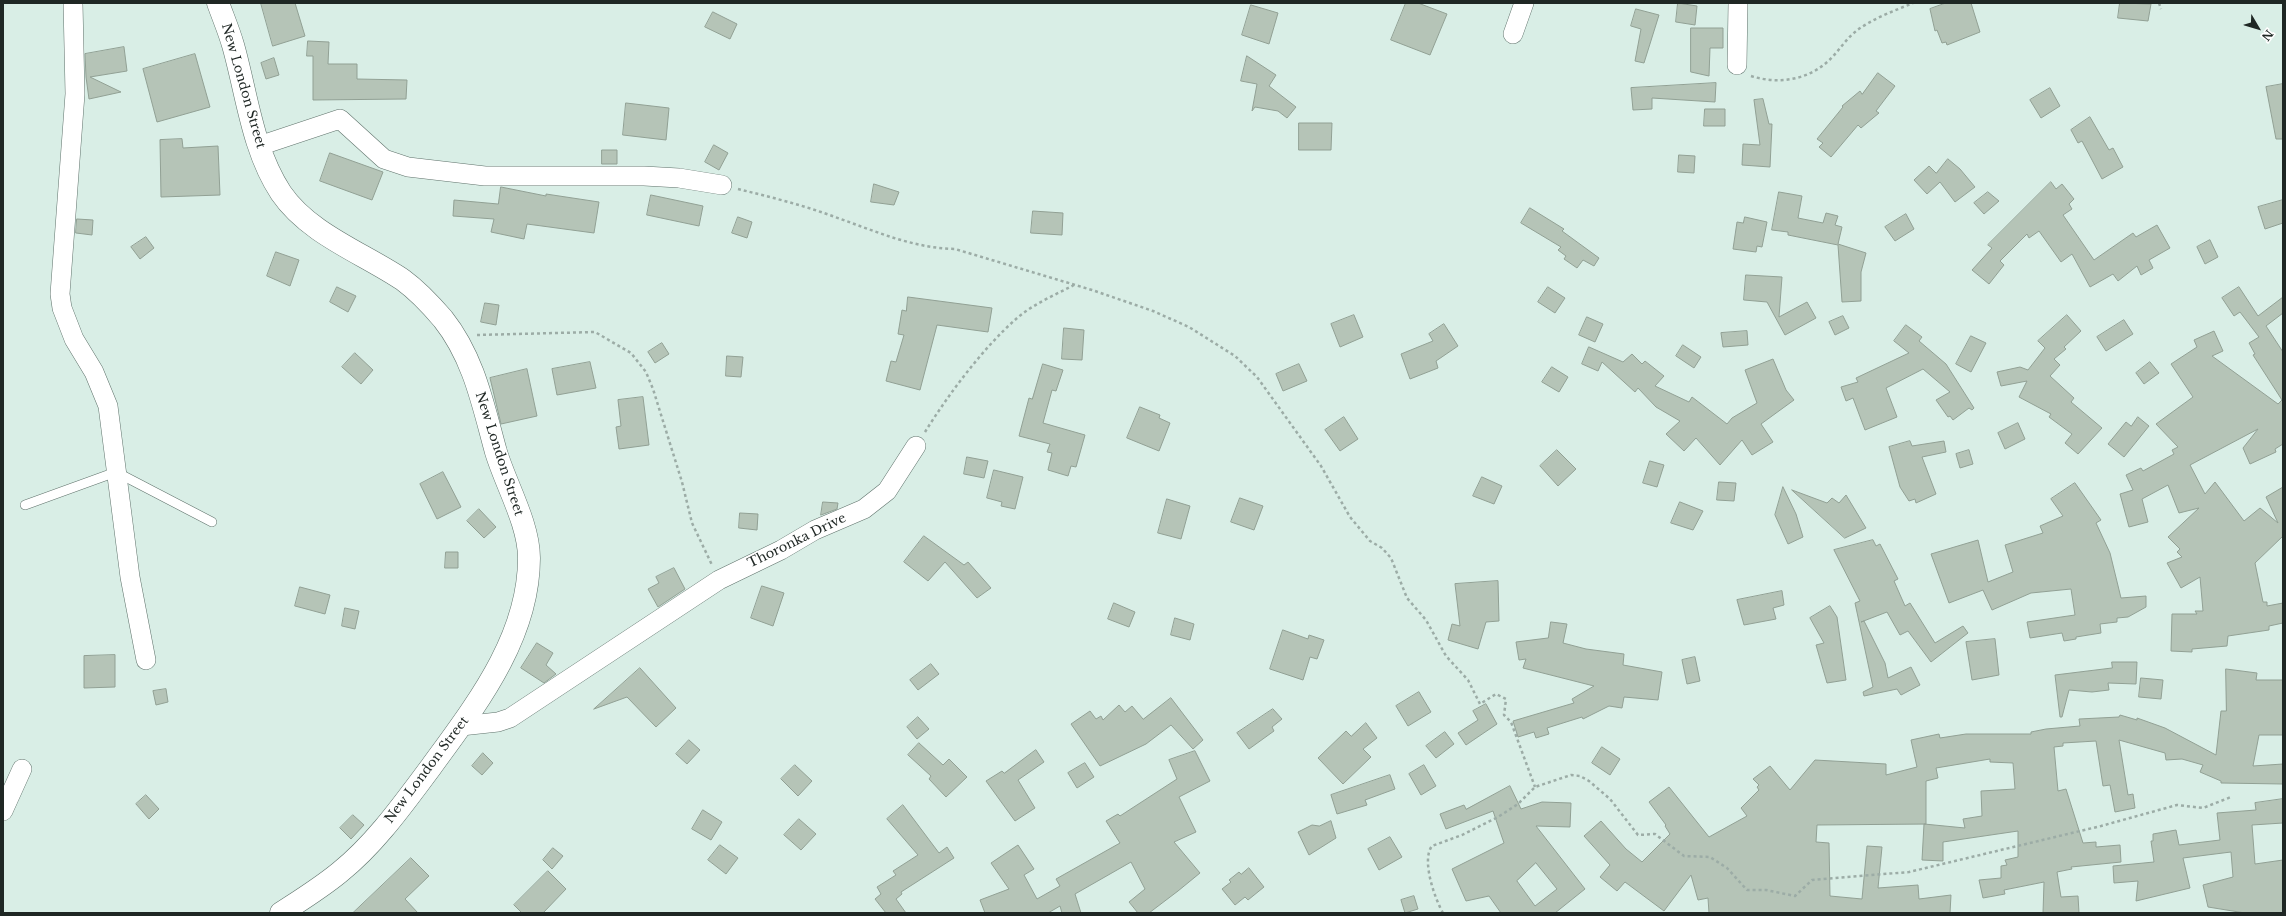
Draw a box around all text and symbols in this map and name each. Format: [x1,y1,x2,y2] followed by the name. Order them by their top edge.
[2238,8,2278,48] north arrow
[218,22,268,150] street label: New London Street
[2259,27,2276,44] text: N
[472,390,526,518] street label: New London Street
[745,510,849,572] street label: Thoronka Drive
[382,714,472,826] street label: New London Street

